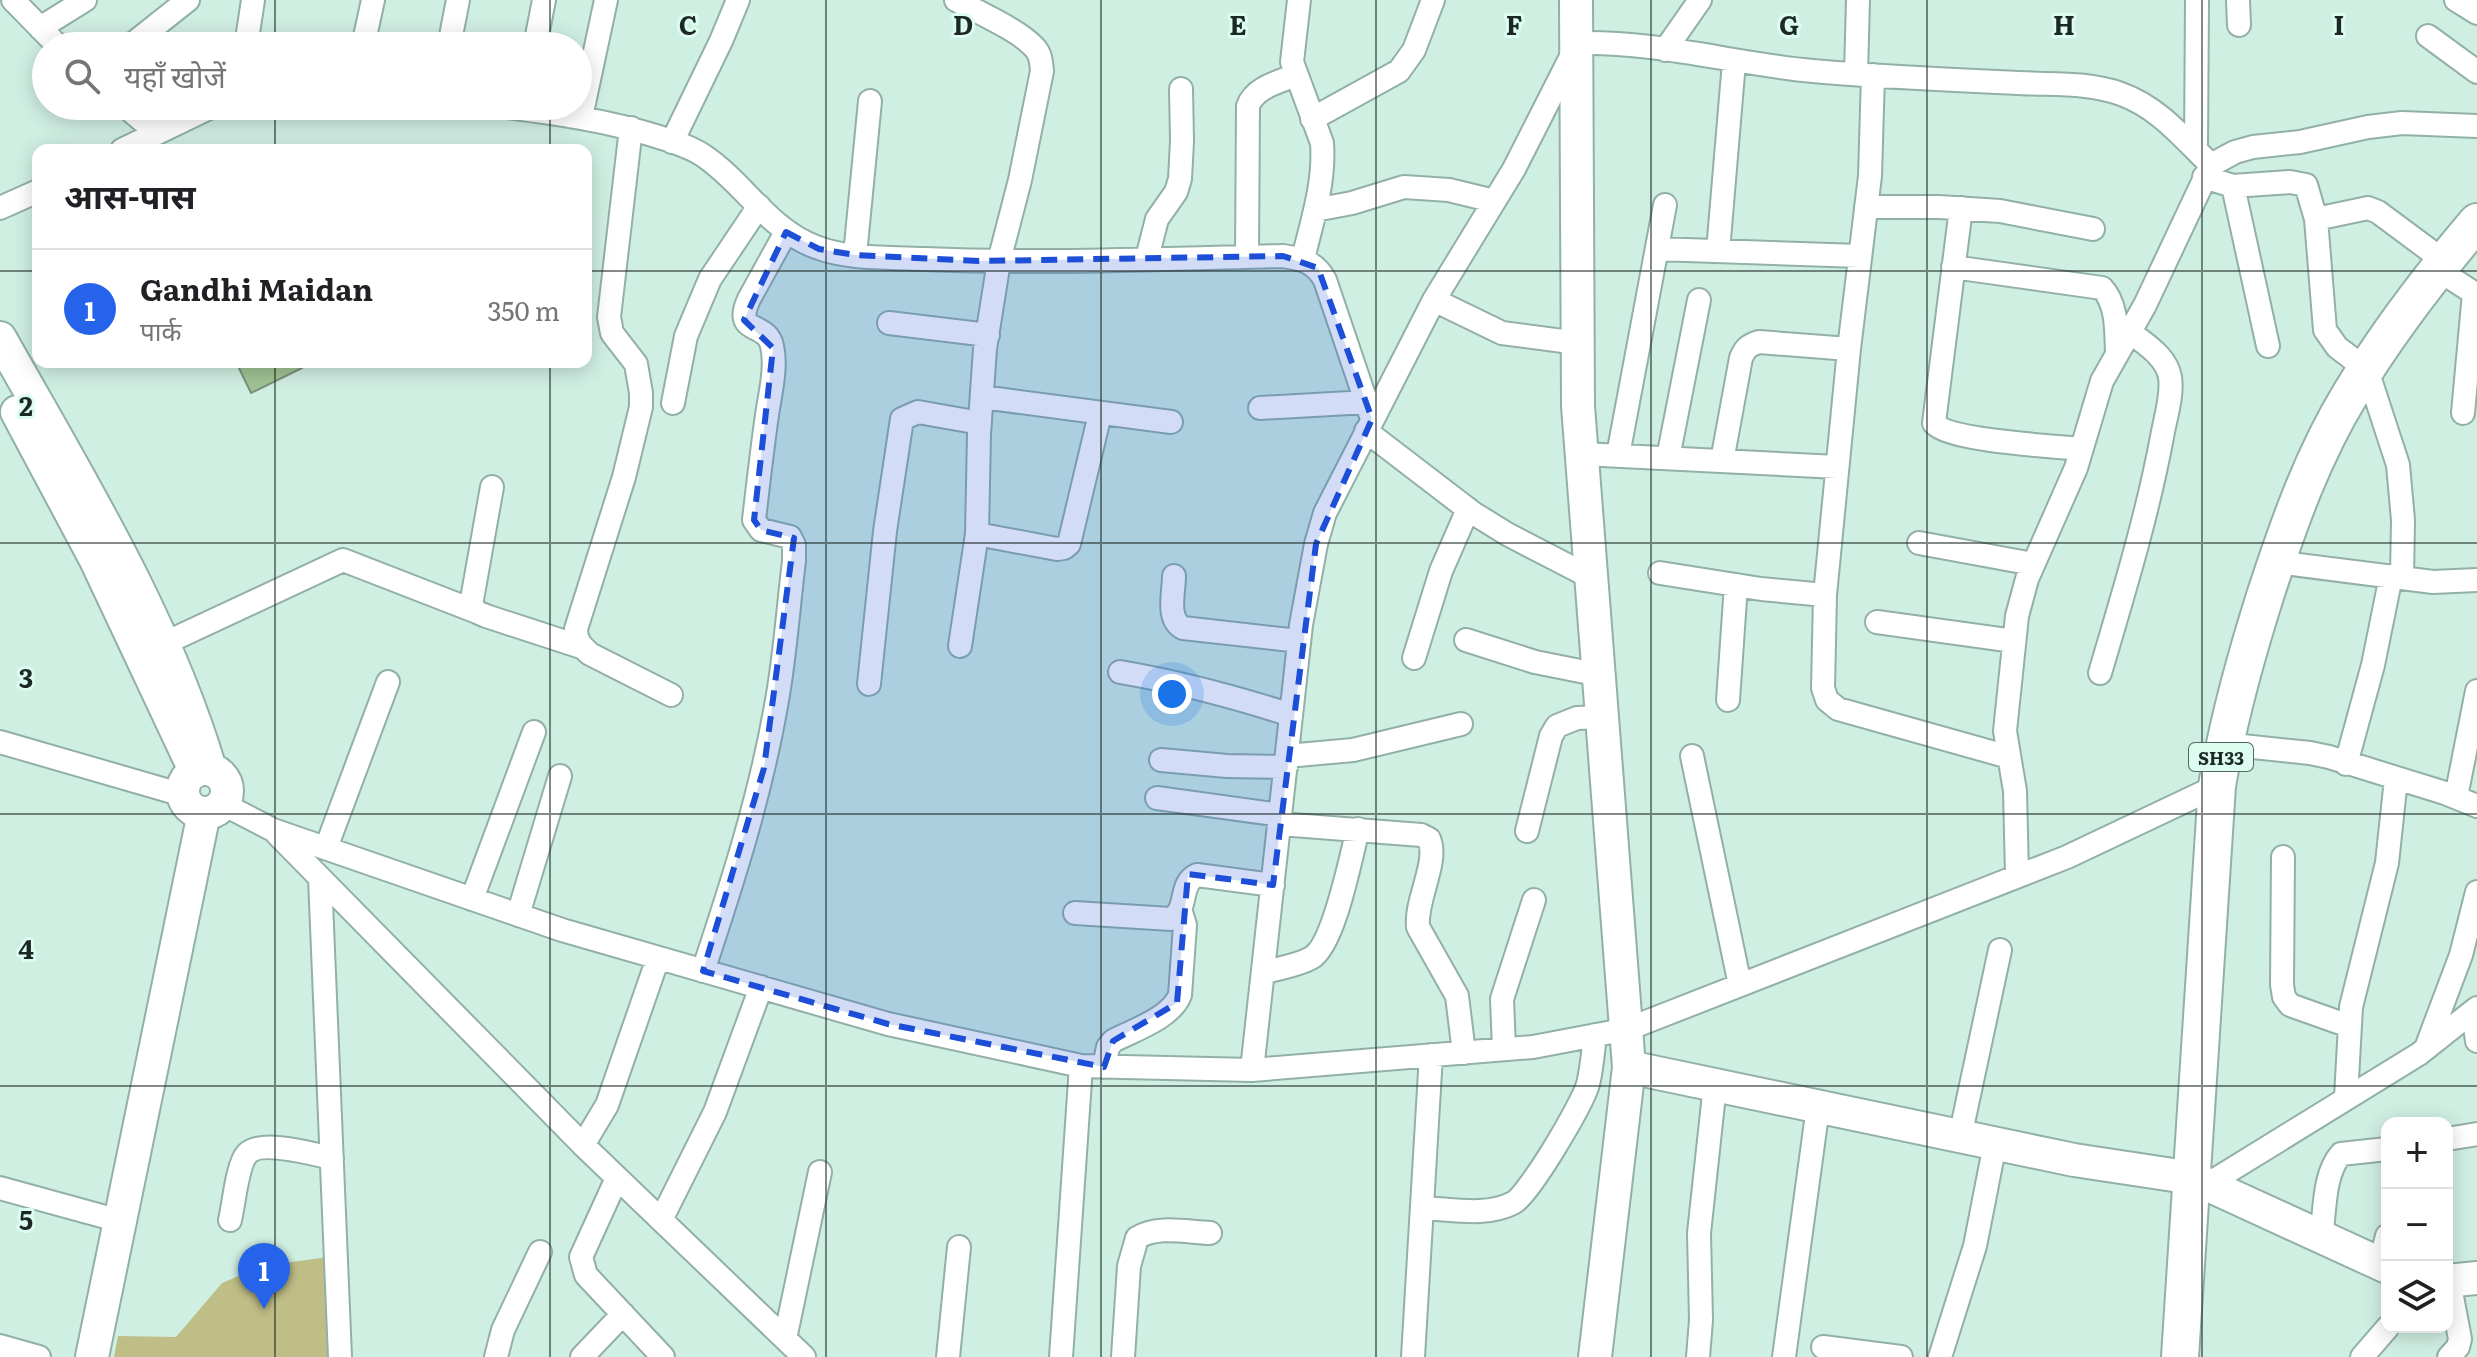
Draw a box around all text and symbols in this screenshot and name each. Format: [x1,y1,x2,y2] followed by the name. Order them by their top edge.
[679,4,697,43] text: C
[953,4,973,43] text: D
[1229,4,1247,43] text: E
[1506,4,1522,43] text: F
[1779,4,1799,43] text: G
[2053,4,2075,43] text: H
[2334,4,2344,43] text: I
[32,32,592,120] search box
[124,53,226,97] text: यहाँ खोजें
[60,54,104,98] icon: search
[64,169,196,219] text: आस-पास
[140,266,373,310] text: Gandhi Maidan
[85,290,95,329] text: 1
[487,290,560,329] text: 350 m
[140,310,181,349] text: पार्क
[19,385,33,424] text: 2
[19,657,33,696] text: 3
[1152,674,1192,714] your location
[2189,743,2253,771] road number: SH33
[18,928,34,967] text: 4
[2381,1117,2453,1333] map controls
[2381,1117,2453,1189] button: +
[2381,1189,2453,1261] button: −
[19,1199,33,1238] text: 5
[238,1243,290,1309] pin: 1
[2381,1261,2453,1333] button: layers

